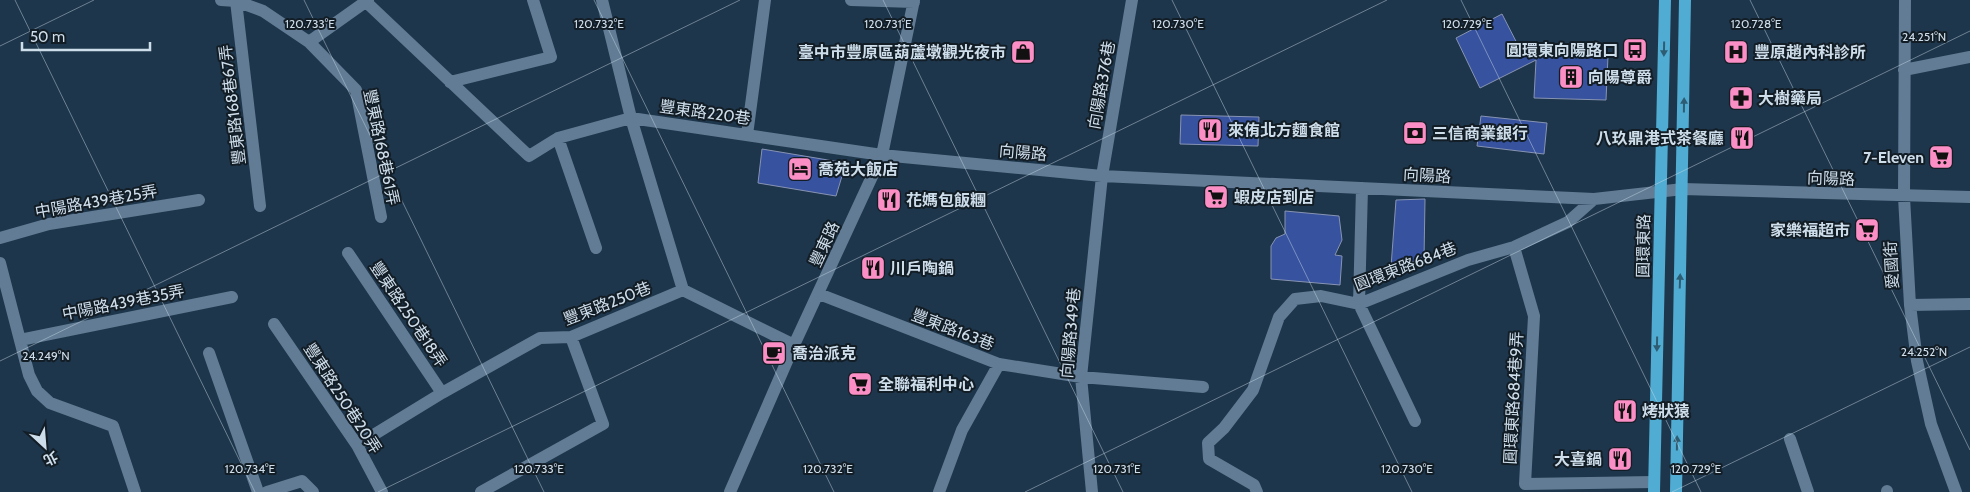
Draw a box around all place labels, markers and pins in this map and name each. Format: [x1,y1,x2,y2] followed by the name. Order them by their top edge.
[1622,37,1648,63] bus stop icon: 圓環東向陽路口
[1010,39,1036,65] shop icon: 臺中市豐原區葫蘆墩觀光夜市
[1723,39,1749,65] hospital icon: 豐原趙內科診所
[1506,41,1618,60] place label: 圓環東向陽路口
[798,43,1006,62] place label: 臺中市豐原區葫蘆墩觀光夜市
[1754,43,1866,62] place label: 豐原趙內科診所
[1558,64,1584,90] building icon: 向陽尊爵
[1588,68,1652,87] place label: 向陽尊爵
[1728,85,1754,111] pharmacy icon: 大樹藥局
[1758,89,1822,108] place label: 大樹藥局
[1197,117,1223,143] restaurant icon: 來侑北方麵食館
[1402,120,1428,146] bank icon: 三信商業銀行
[1228,121,1340,140] place label: 來侑北方麵食館
[1432,124,1528,143] place label: 三信商業銀行
[1729,125,1755,151] restaurant icon: 八玖鼎港式茶餐廳
[1596,129,1724,148] place label: 八玖鼎港式茶餐廳
[1928,144,1954,170] supermarket icon: 7-Eleven
[1863,148,1924,167] place label: 7-Eleven
[787,156,813,182] hotel icon: 喬苑大飯店
[818,160,898,179] place label: 喬苑大飯店
[1203,184,1229,210] supermarket icon: 蝦皮店到店
[876,187,902,213] restaurant icon: 花媽包飯糰
[1234,188,1314,207] place label: 蝦皮店到店
[906,191,986,210] place label: 花媽包飯糰
[1854,217,1880,243] supermarket icon: 家樂福超市
[1770,221,1850,240] place label: 家樂福超市
[860,255,886,281] restaurant icon: 川戶陶鍋
[890,259,954,278] place label: 川戶陶鍋
[761,340,787,366] cafe icon: 喬治派克
[792,344,856,363] place label: 喬治派克
[847,371,873,397] supermarket icon: 全聯福利中心
[878,375,974,394] place label: 全聯福利中心
[1612,398,1638,424] restaurant icon: 烤狀猿
[1642,402,1690,421] place label: 烤狀猿
[1607,446,1633,472] restaurant icon: 大喜鍋
[1554,450,1602,469] place label: 大喜鍋

